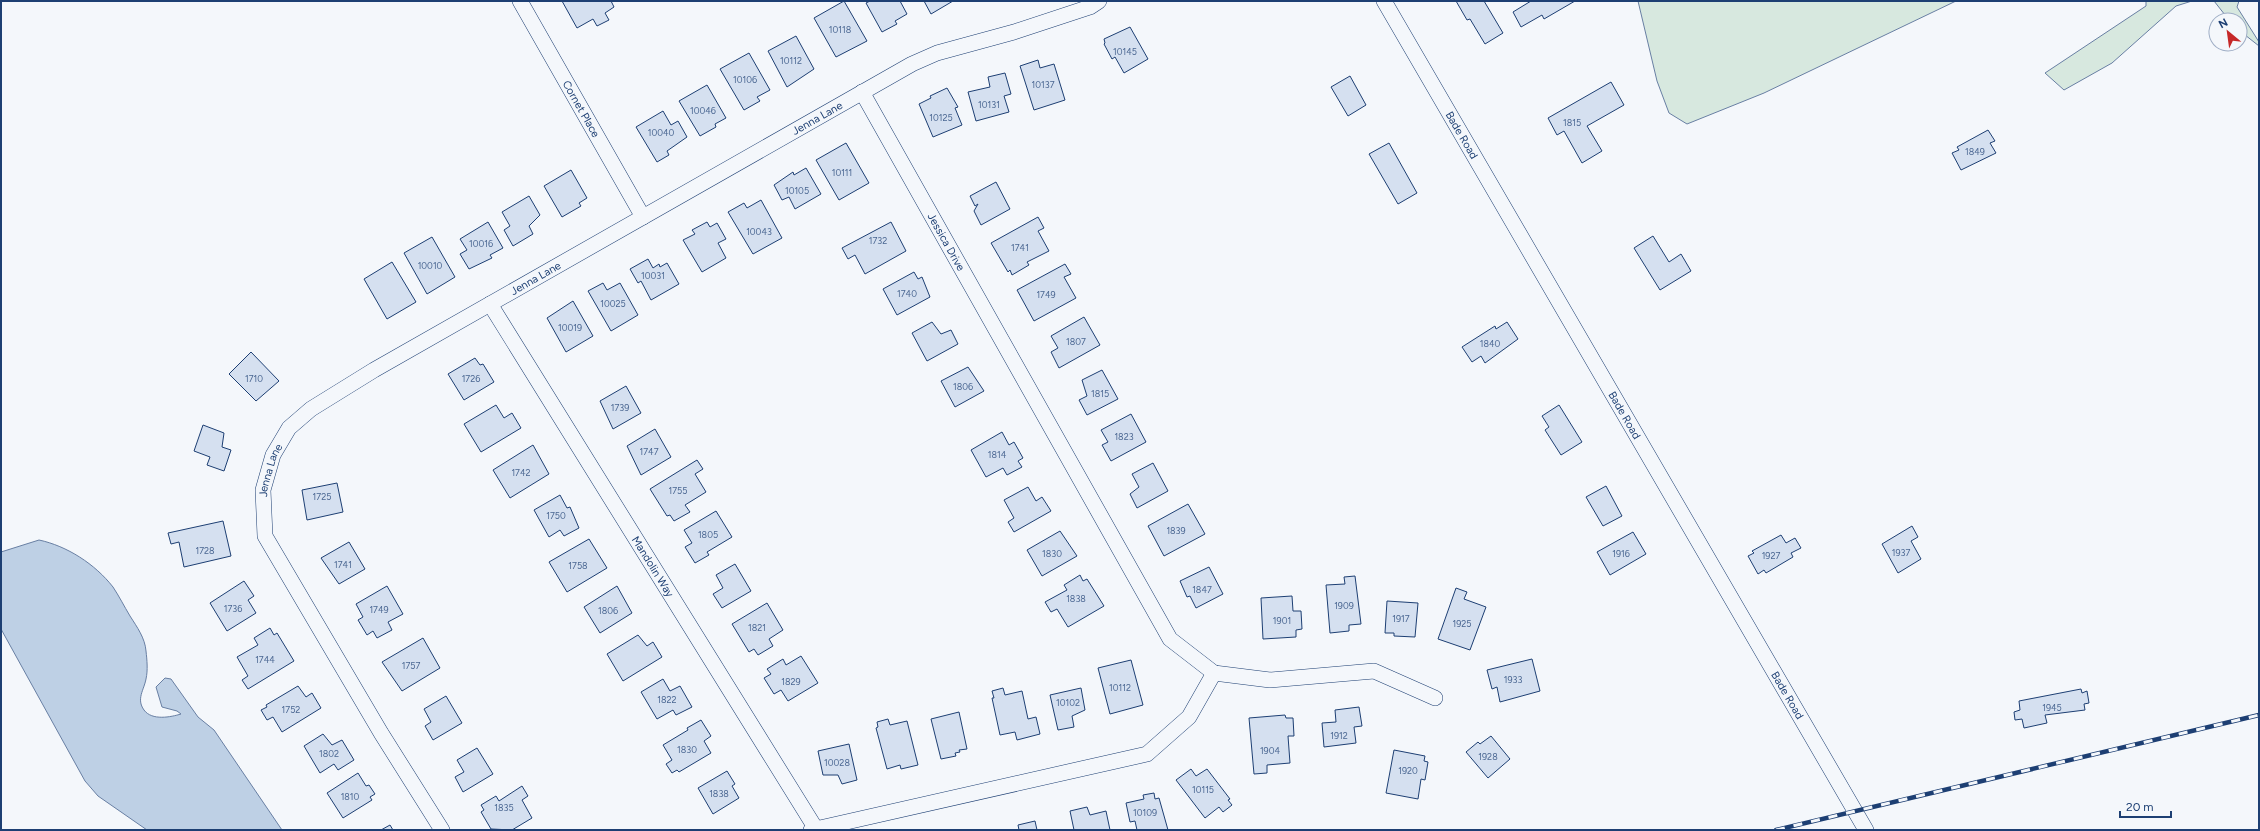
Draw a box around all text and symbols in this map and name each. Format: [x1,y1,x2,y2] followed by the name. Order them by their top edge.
[2208,12,2248,52] north arrow
[2217,16,2230,31] text: N
[829,24,852,35] house number: 10118
[1113,46,1137,57] house number: 10145
[780,55,802,66] house number: 10112
[733,74,757,85] house number: 10106
[560,78,603,140] street label: Cornet Place
[1032,79,1055,90] house number: 10137
[790,99,845,137] street label: Jenna Lane
[978,99,1000,110] house number: 10131
[690,105,716,116] house number: 10046
[1443,109,1481,161] street label: Bade Road
[929,112,953,123] house number: 10125
[1563,117,1581,128] house number: 1815
[648,127,675,138] house number: 10040
[1965,146,1985,157] house number: 1849
[832,167,852,178] house number: 10111
[785,185,809,196] house number: 10105
[925,211,968,273] street label: Jessica Drive
[746,226,772,237] house number: 10043
[869,235,887,246] house number: 1732
[469,238,493,249] house number: 10016
[1011,242,1029,253] house number: 1741
[508,259,563,298] street label: Jenna Lane
[418,260,443,271] house number: 10010
[641,270,665,281] house number: 10031
[897,288,917,299] house number: 1740
[1036,289,1056,300] house number: 1749
[600,298,626,309] house number: 10025
[558,322,582,333] house number: 10019
[1066,336,1086,347] house number: 1807
[1480,338,1501,349] house number: 1840
[245,373,263,384] house number: 1710
[462,373,480,384] house number: 1726
[953,381,973,392] house number: 1806
[1091,388,1109,399] house number: 1815
[1606,389,1644,441] street label: Bade Road
[611,402,629,413] house number: 1739
[1114,431,1134,442] house number: 1823
[256,441,285,497] street label: Jenna Lane
[640,446,659,457] house number: 1747
[988,449,1007,460] house number: 1814
[511,467,531,478] house number: 1742
[669,485,687,496] house number: 1755
[313,491,331,502] house number: 1725
[546,510,566,521] house number: 1750
[1166,525,1186,536] house number: 1839
[698,529,718,540] house number: 1805
[629,534,677,600] street label: Mandolin Way
[195,545,215,556] house number: 1728
[1892,547,1910,558] house number: 1937
[1042,548,1062,559] house number: 1830
[1612,548,1630,559] house number: 1916
[1762,550,1780,561] house number: 1927
[334,559,352,570] house number: 1741
[568,560,588,571] house number: 1758
[1192,584,1212,595] house number: 1847
[1066,593,1086,604] house number: 1838
[1334,600,1354,611] house number: 1909
[224,603,242,614] house number: 1736
[369,604,389,615] house number: 1749
[598,605,618,616] house number: 1806
[1392,613,1410,624] house number: 1917
[1273,615,1291,626] house number: 1901
[1452,618,1472,629] house number: 1925
[748,622,766,633] house number: 1821
[255,654,275,665] house number: 1744
[402,660,420,671] house number: 1757
[1769,669,1807,721] street label: Bade Road
[1504,674,1522,685] house number: 1933
[781,676,801,687] house number: 1829
[1109,682,1131,693] house number: 10112
[657,694,677,705] house number: 1822
[1056,697,1080,708] house number: 10102
[2042,702,2062,713] house number: 1945
[282,704,300,715] house number: 1752
[1330,730,1348,741] house number: 1912
[677,744,697,755] house number: 1830
[1260,745,1280,756] house number: 1904
[319,748,339,759] house number: 1802
[1478,751,1498,762] house number: 1928
[824,757,850,768] house number: 10028
[1398,765,1418,776] house number: 1920
[1192,784,1214,795] house number: 10115
[709,788,729,799] house number: 1838
[341,791,360,802] house number: 1810
[2120,793,2171,819] scale bar
[2126,800,2154,814] text: 20 m
[494,802,514,813] house number: 1835
[1133,807,1157,818] house number: 10109

